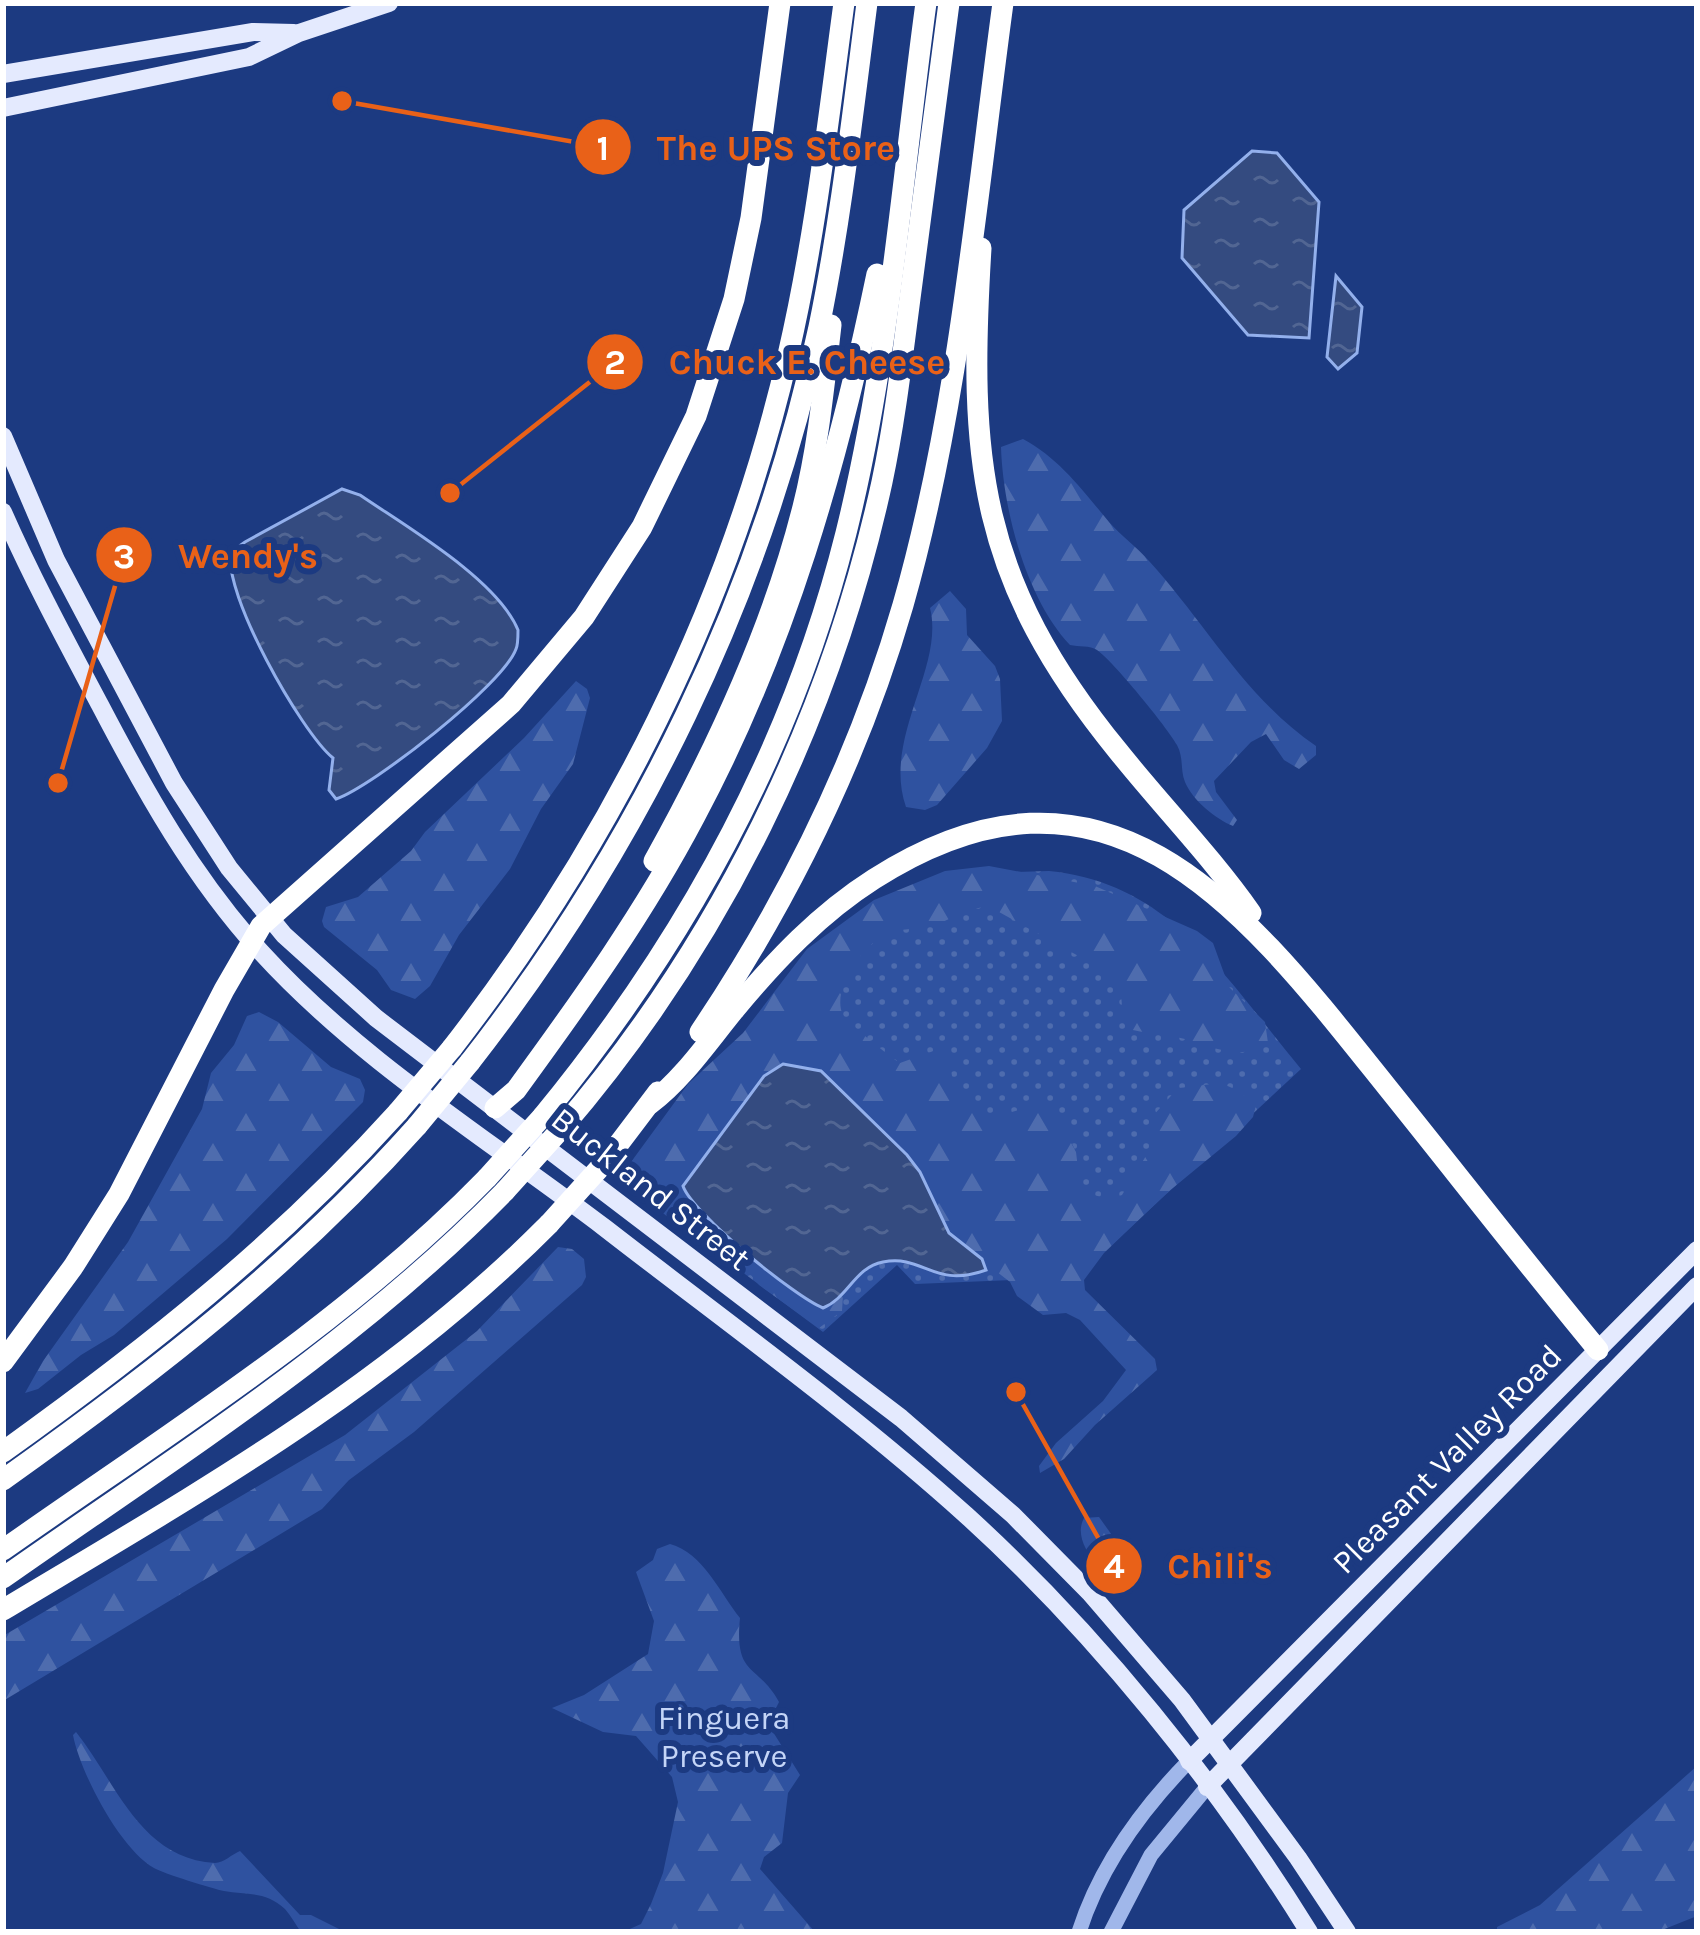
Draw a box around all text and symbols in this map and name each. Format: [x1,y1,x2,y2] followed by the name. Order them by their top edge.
[573,111,919,183] callout: The UPS Store
[597,127,609,169] text: 1
[657,127,895,169] text: The UPS Store
[585,326,970,398] callout: Chuck E. Cheese
[604,341,626,383] text: 2
[669,341,945,383] text: Chuck E. Cheese
[94,519,342,591] callout: Wendy's
[113,535,135,577] text: 3
[178,535,318,578] text: Wendy's
[544,1100,758,1278] street label: Buckland Street
[1324,1336,1570,1582] street label: Pleasant Valley Road
[1084,1530,1297,1602] callout: Chili's
[1103,1545,1125,1587] text: 4
[1167,1545,1273,1587] text: Chili's
[658,1699,790,1775] park label: Finguera Preserve

